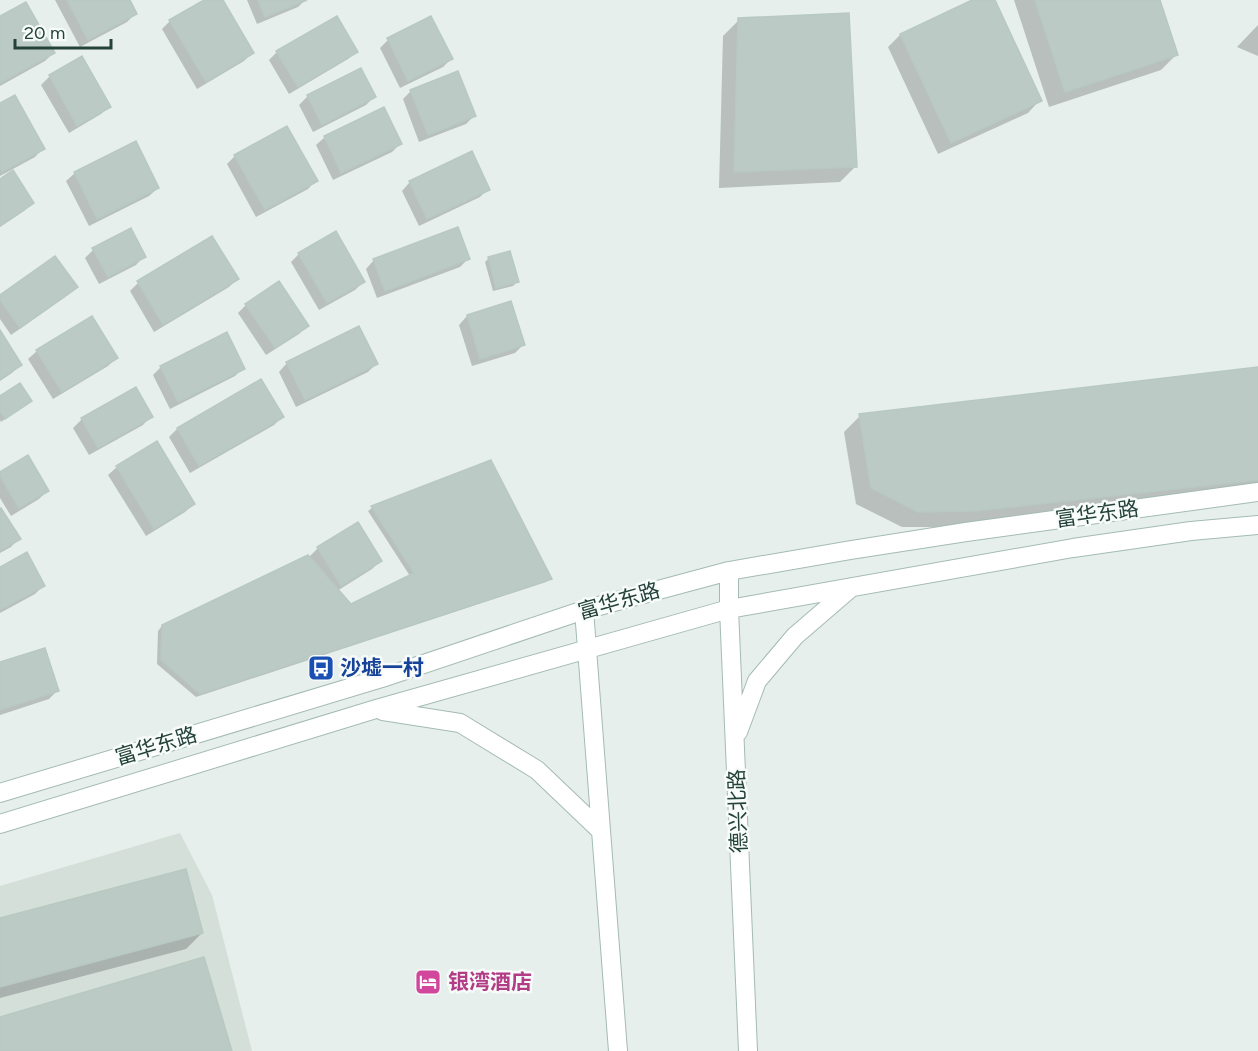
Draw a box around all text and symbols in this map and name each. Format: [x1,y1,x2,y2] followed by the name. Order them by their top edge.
[15,12,111,50] scale bar
[24,22,65,44] text: 20 m
[1054,495,1140,532] street label: 富华东路
[575,577,663,624] street label: 富华东路
[306,653,336,683] bus stop icon: 沙墟一村
[340,655,424,680] place label: 沙墟一村
[112,721,200,770] street label: 富华东路
[724,769,751,853] street label: 德兴北路
[413,967,443,997] hotel icon: 银湾酒店
[448,969,532,994] place label: 银湾酒店

